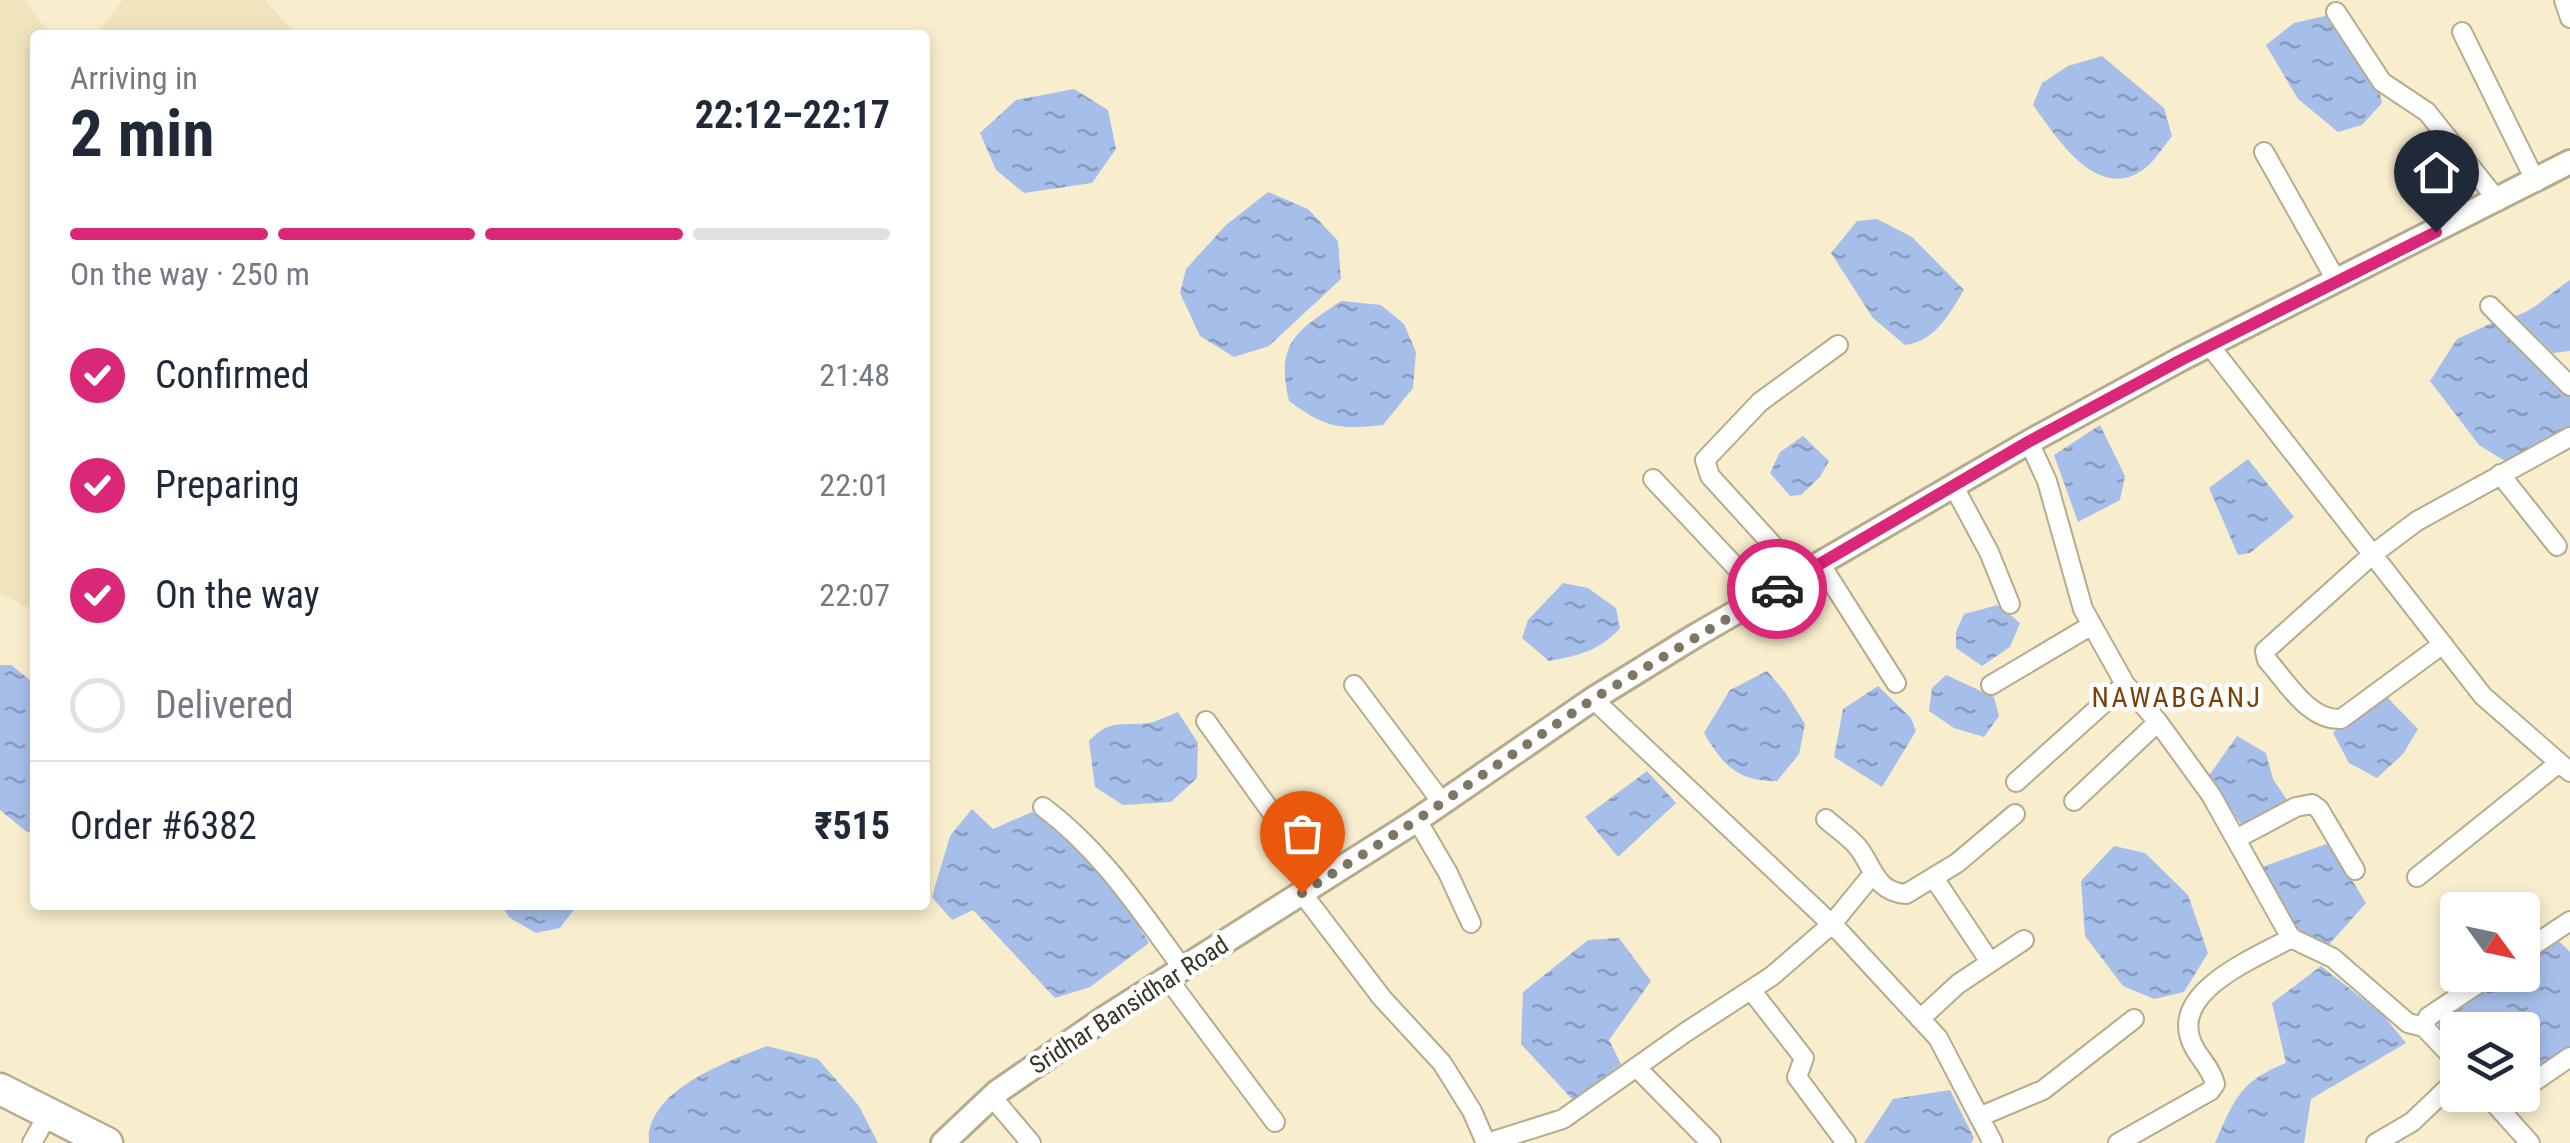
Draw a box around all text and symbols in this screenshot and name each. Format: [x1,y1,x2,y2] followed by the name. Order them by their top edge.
[70,59,198,97] text: Arriving in
[695,93,890,137] text: 22:12–22:17
[70,96,214,172] text: 2 min
[2394,130,2479,233] pin
[2409,145,2464,200] icon: home
[70,255,310,293] text: On the way · 250 m
[70,348,125,403] icon: check
[155,353,310,397] text: Confirmed
[819,356,890,394] text: 21:48
[70,458,125,513] icon: check
[155,463,300,507] text: Preparing
[819,466,890,504] text: 22:01
[1727,539,1827,639] courier
[1750,562,1805,617] icon: car
[70,568,125,623] icon: check
[155,573,320,617] text: On the way
[819,576,890,614] text: 22:07
[2091,681,2263,714] district label: NAWABGANJ
[155,683,294,727] text: Delivered
[1260,791,1345,894] pin
[70,804,257,848] text: Order #6382
[814,804,890,848] text: ₹515
[1275,806,1330,861] icon: bag
[2440,892,2540,992] north arrow
[2440,892,2540,1112] map controls
[1024,930,1234,1080] street label: Sridhar Bansidhar Road
[2440,1012,2540,1112] button: layers

